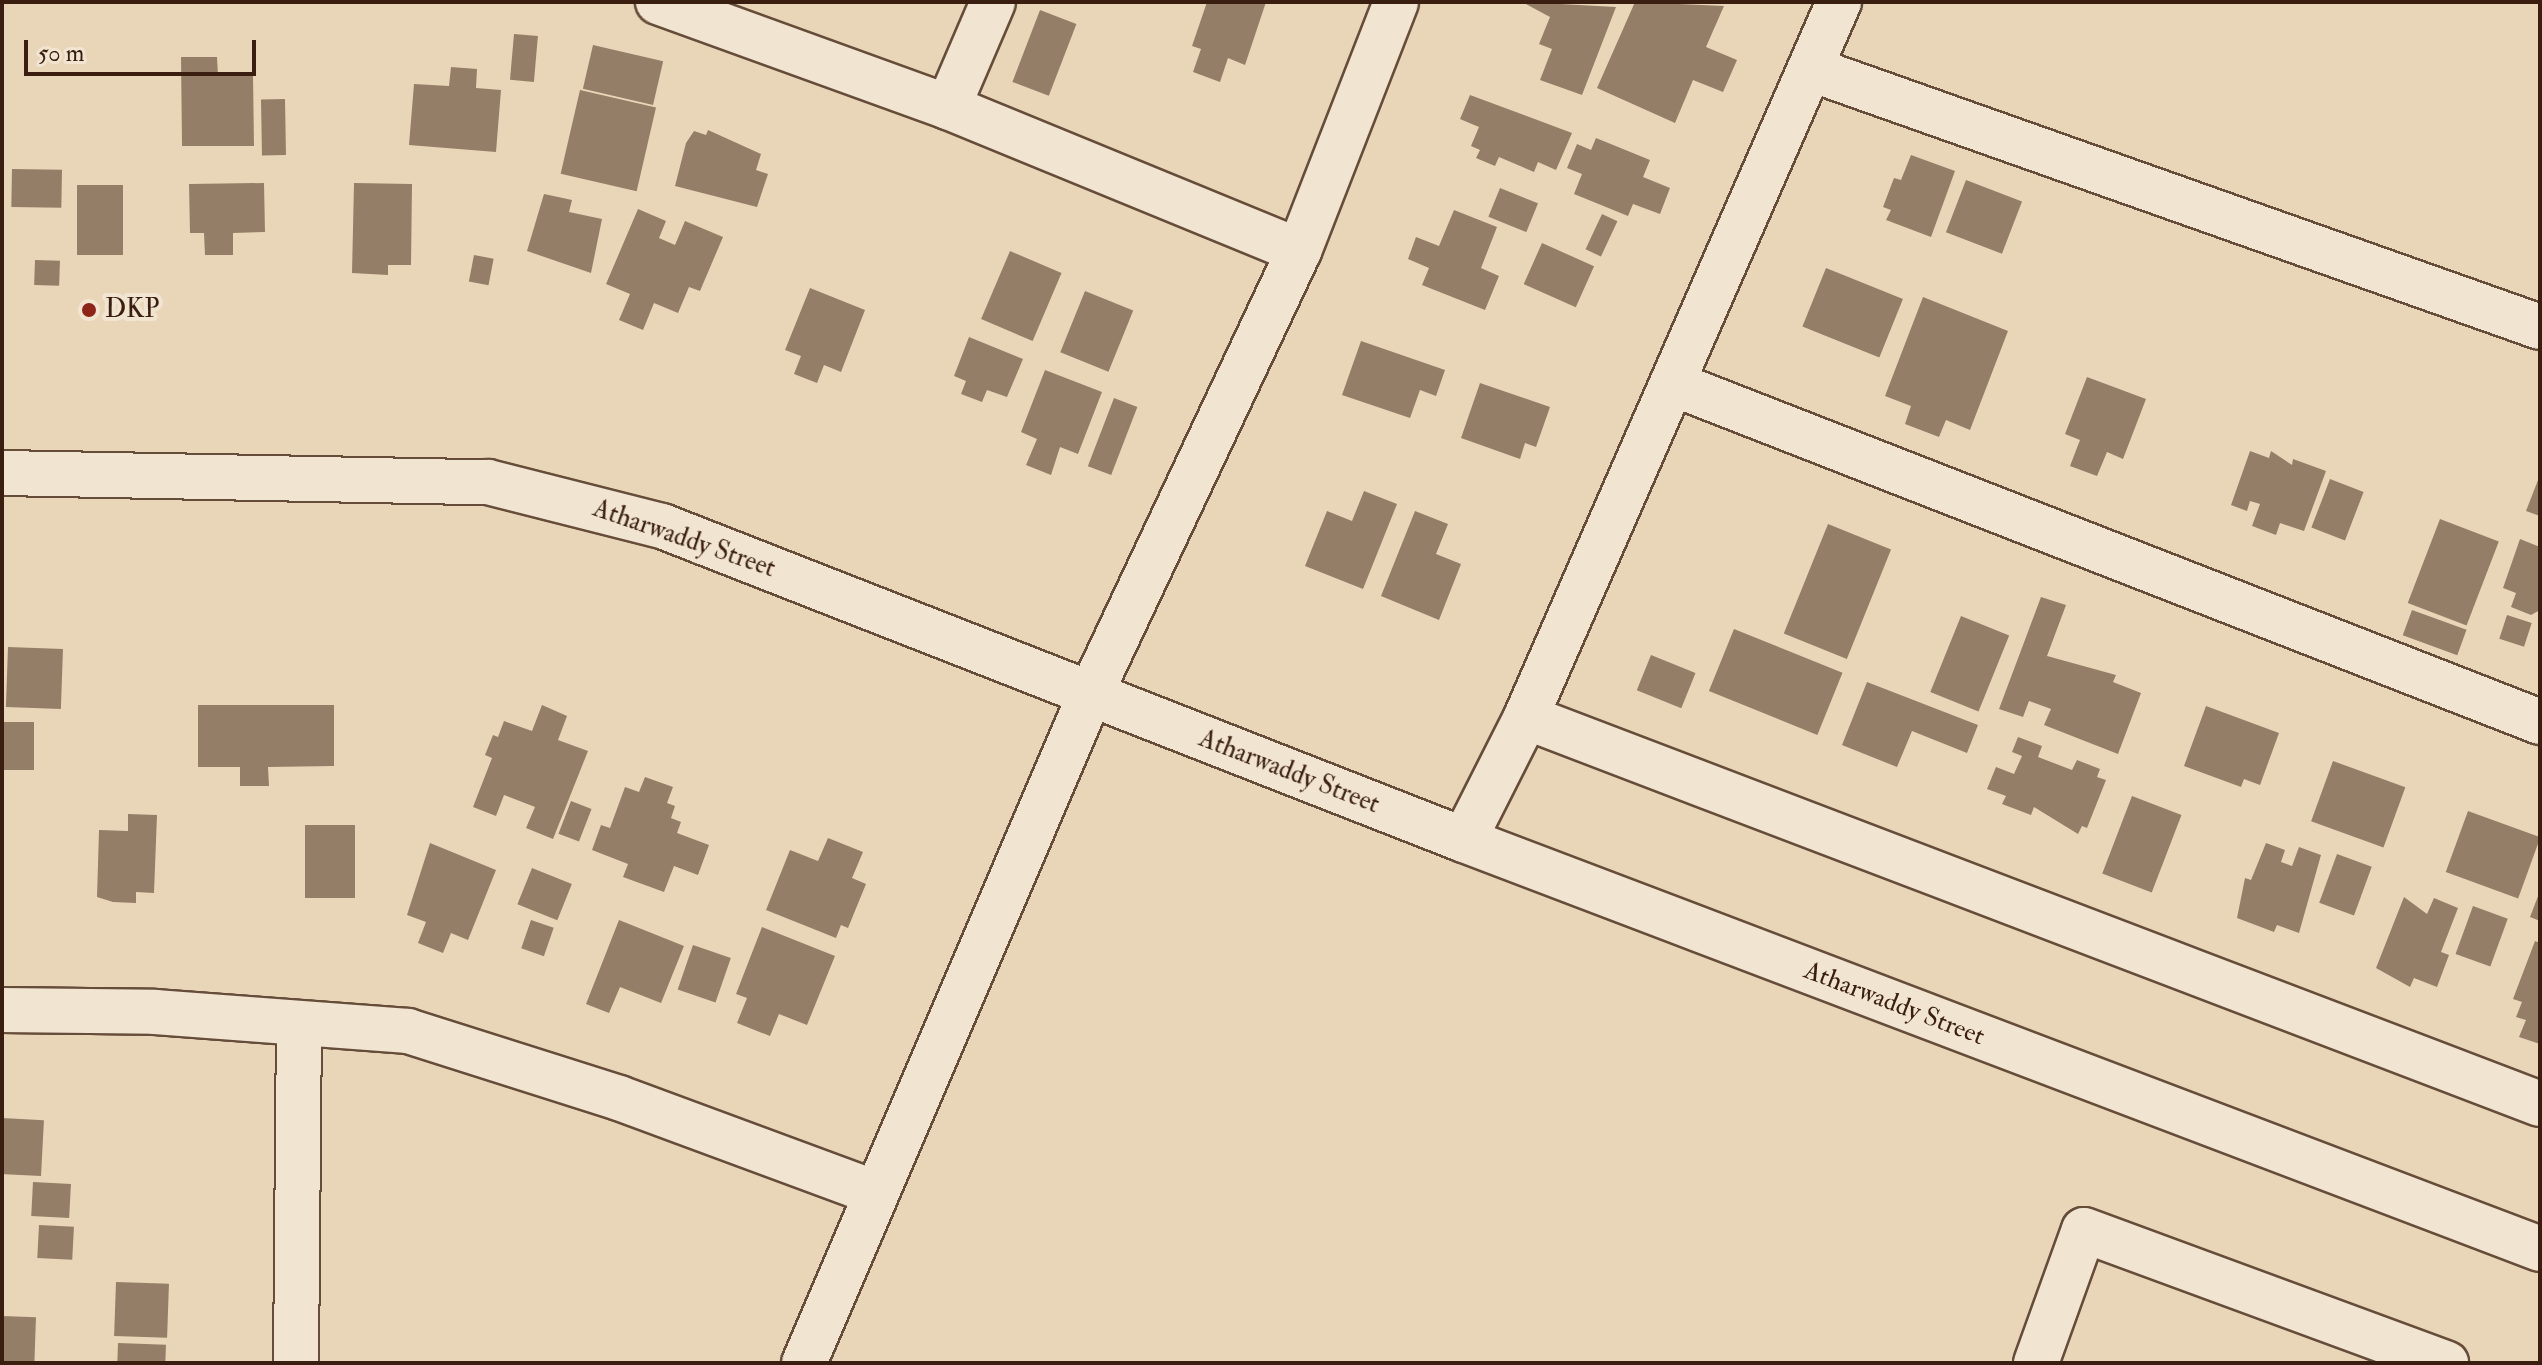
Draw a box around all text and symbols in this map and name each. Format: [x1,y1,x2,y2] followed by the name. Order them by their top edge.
[28,24,260,74] scale bar
[38,38,84,69] text: 50 m
[105,294,159,326] place label: DKP
[80,301,98,319] marker: DKP
[589,493,779,585] street label: Atharwaddy Street
[1194,723,1384,821] street label: Atharwaddy Street
[1799,955,1989,1053] street label: Atharwaddy Street

